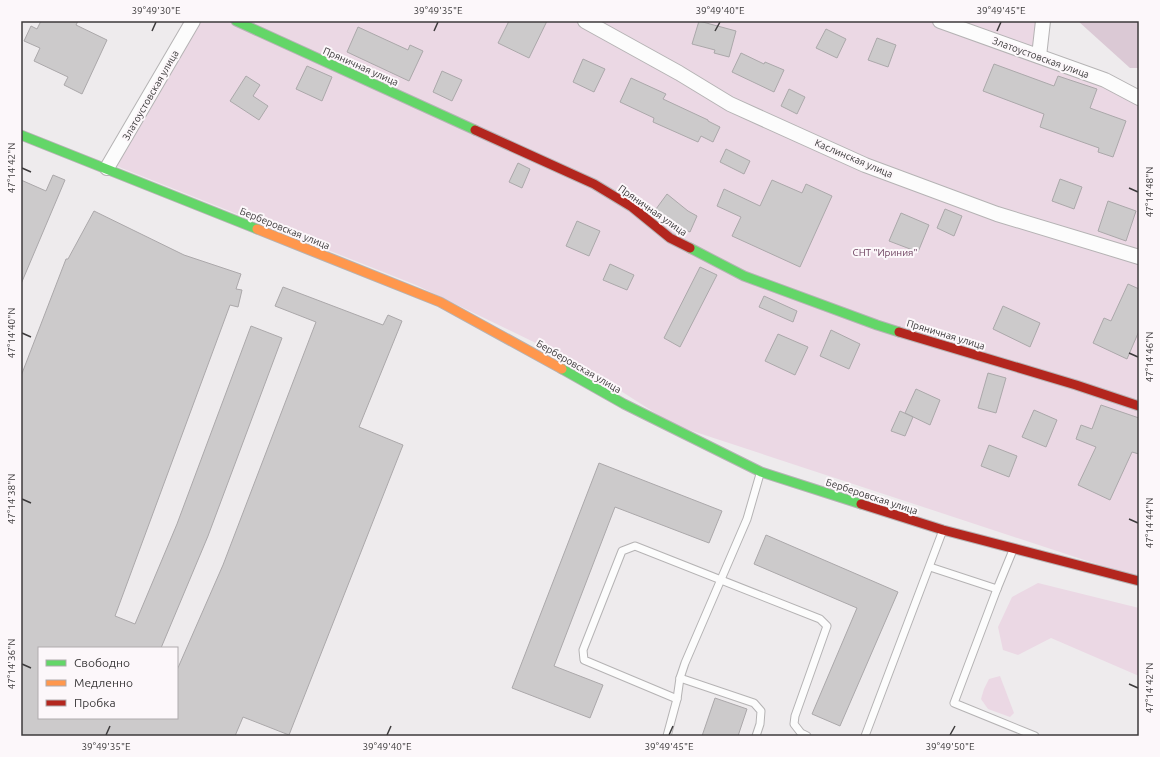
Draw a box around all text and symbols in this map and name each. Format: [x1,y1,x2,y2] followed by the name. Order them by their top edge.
[131,5,181,16] text: 39°49'30"E
[413,5,463,16] text: 39°49'35"E
[695,5,745,16] text: 39°49'40"E
[976,5,1026,16] text: 39°49'45"E
[991,35,1091,80] street label: Златоустовская улица
[321,45,400,88] street label: Пряничная улица
[120,48,181,142] street label: Златоустовская улица
[813,137,894,180] street label: Каслинская улица
[6,143,17,193] text: 47°14'42"N
[1144,167,1155,217] text: 47°14'48"N
[616,183,689,238] street label: Пряничная улица
[238,205,331,252] street label: Берберовская улица
[853,247,918,258] park label: СНТ "Ириния"
[6,308,17,358] text: 47°14'40"N
[905,317,986,352] street label: Пряничная улица
[1144,332,1155,382] text: 47°14'46"N
[534,338,623,395] street label: Берберовская улица
[6,474,17,524] text: 47°14'38"N
[824,476,919,517] street label: Берберовская улица
[1144,498,1155,548] text: 47°14'44"N
[6,639,17,689] text: 47°14'36"N
[38,647,178,719] legend
[74,656,130,669] text: Свободно
[1144,663,1155,713] text: 47°14'42"N
[74,676,133,689] text: Медленно
[74,696,116,709] text: Пробка
[81,741,131,752] text: 39°49'35"E
[362,741,412,752] text: 39°49'40"E
[644,741,694,752] text: 39°49'45"E
[925,741,975,752] text: 39°49'50"E

